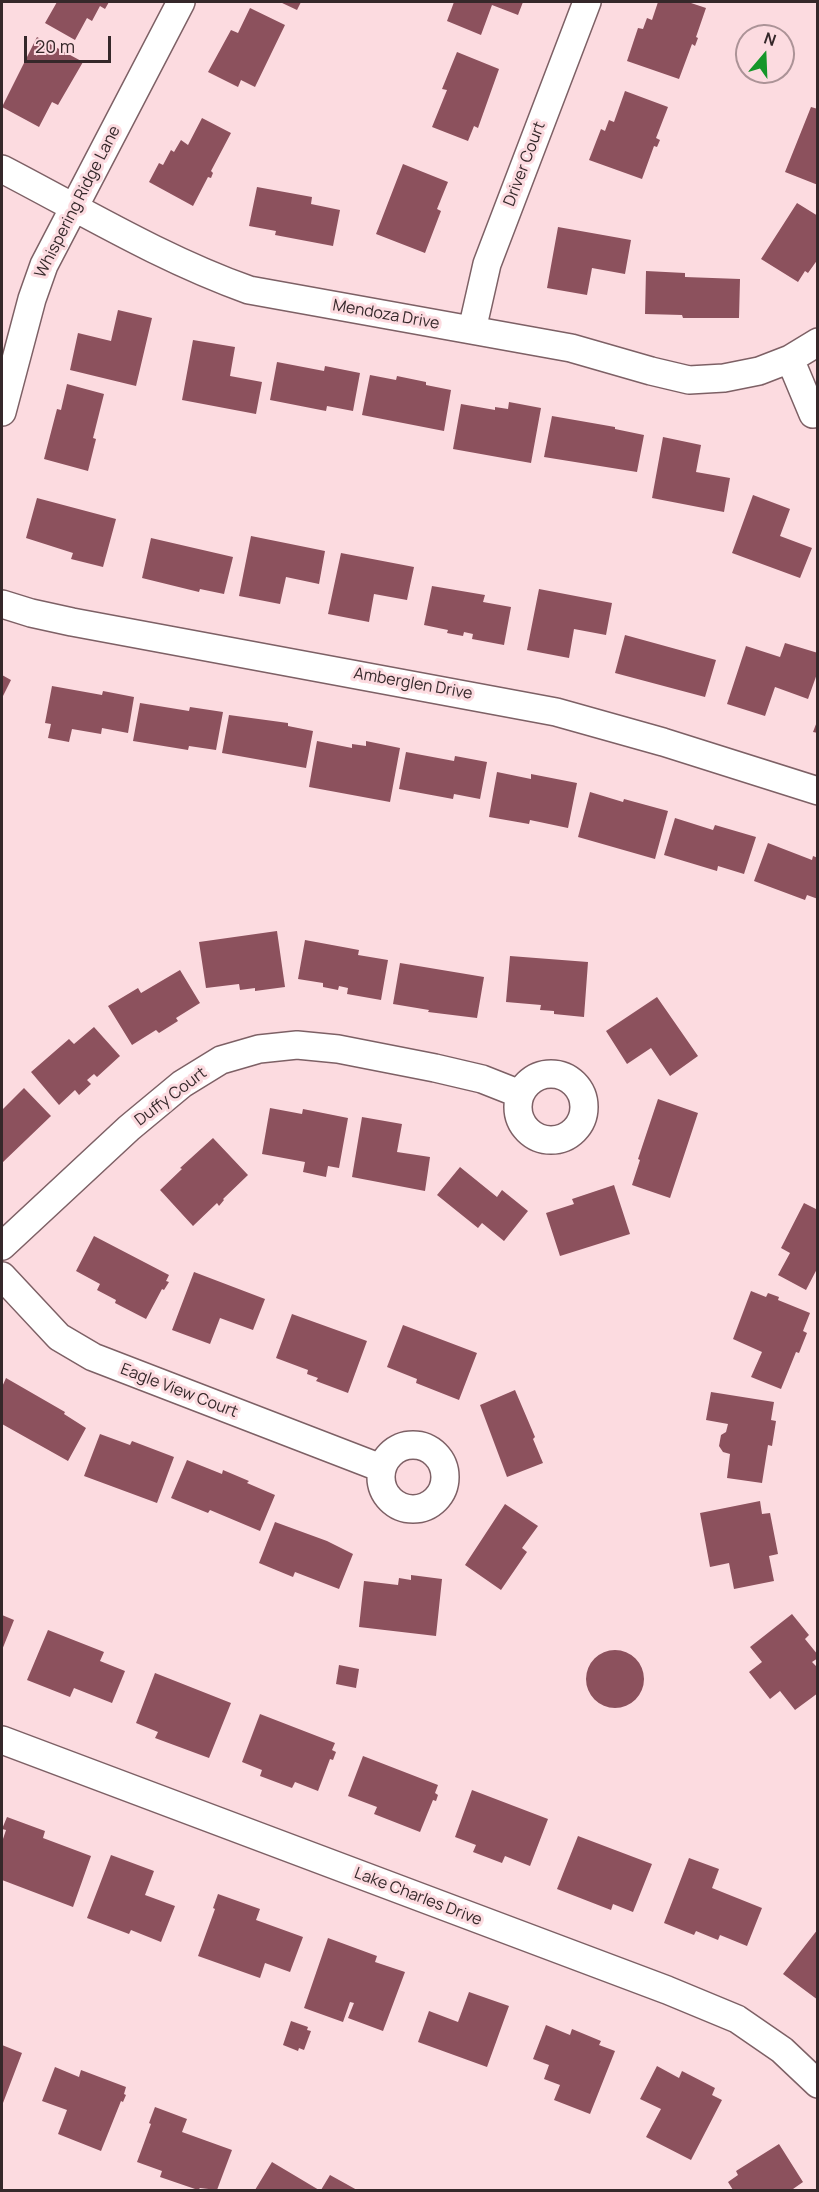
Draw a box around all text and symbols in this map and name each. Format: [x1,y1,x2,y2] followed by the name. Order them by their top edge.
[27,24,114,62] scale bar
[735,24,795,84] north arrow
[761,27,779,51] text: N
[35,34,75,58] text: 20 m
[500,119,550,209] street label: Driver Court
[31,123,125,281] street label: Whispering Ridge Lane
[331,296,441,334] street label: Mendoza Drive
[352,664,474,704] street label: Amberglen Drive
[131,1064,211,1130] street label: Duffy Court
[118,1360,240,1422] street label: Eagle View Court
[352,1864,484,1930] street label: Lake Charles Drive

